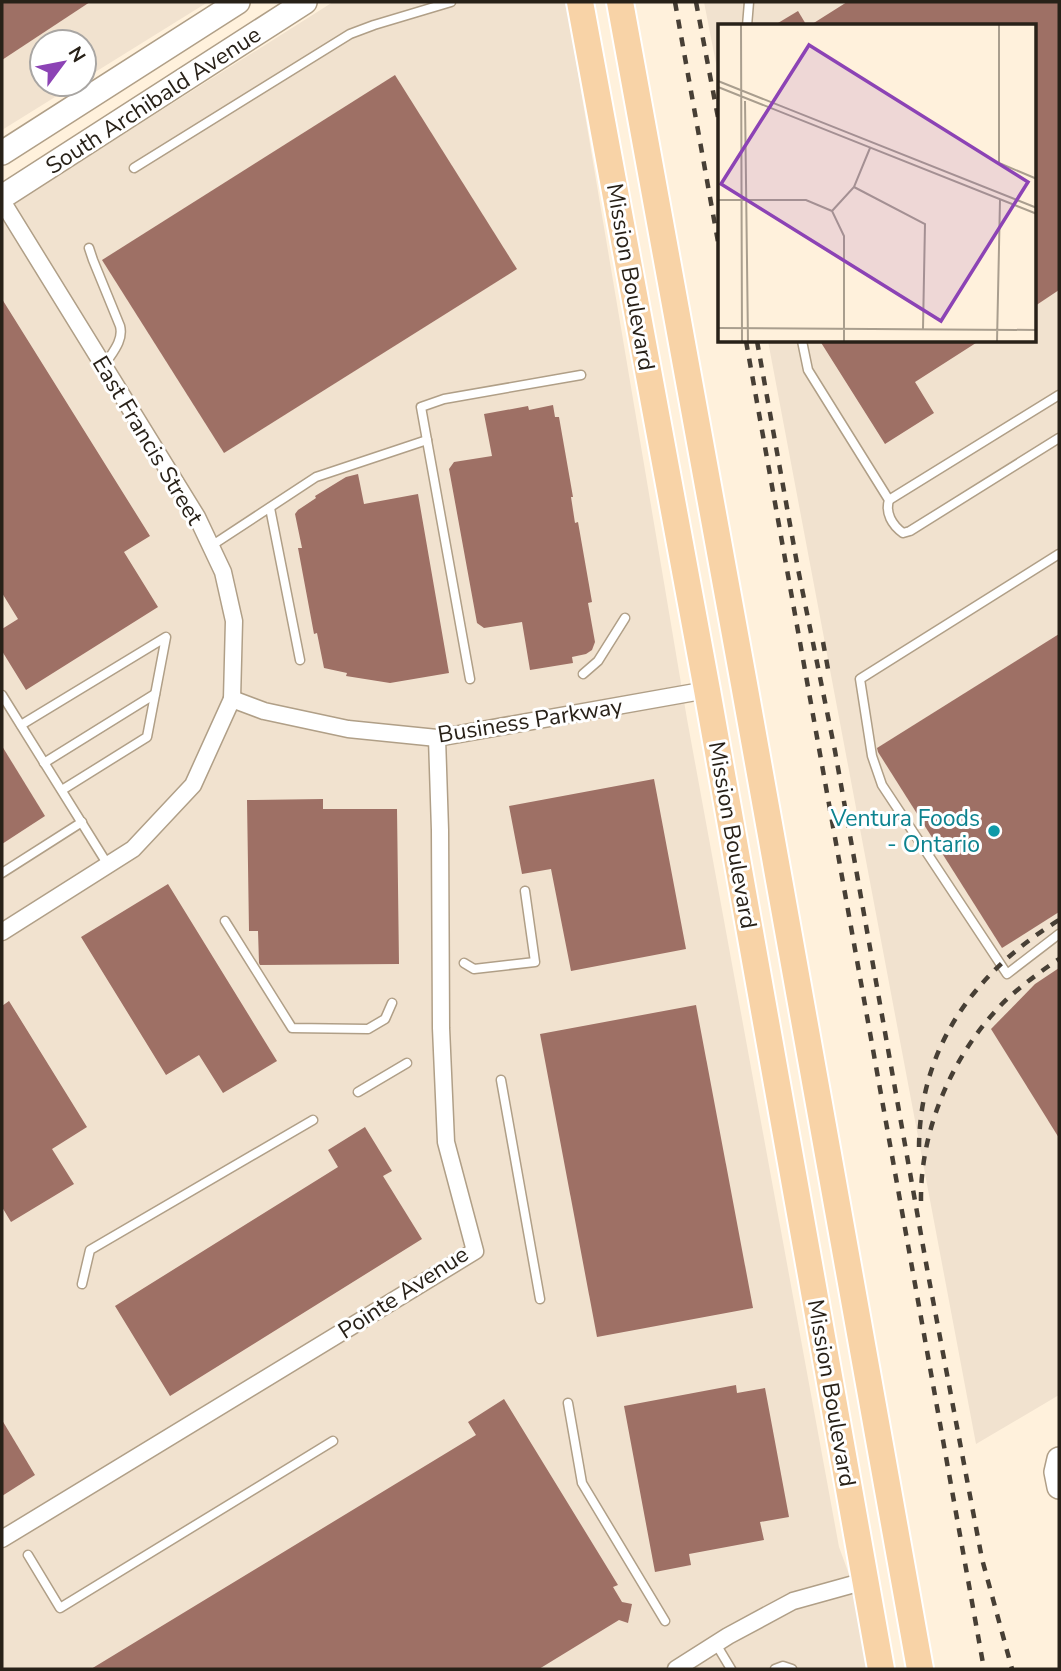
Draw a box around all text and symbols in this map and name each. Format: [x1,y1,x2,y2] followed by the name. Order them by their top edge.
[40,19,267,182] street label: South Archibald Avenue
[718,24,1036,343] inset map
[28,28,98,98] north arrow
[62,42,91,67] text: N
[599,181,662,373] street label: Mission Boulevard
[85,350,211,531] street label: East Francis Street
[435,691,625,750] street label: Business Parkway
[701,739,764,931] street label: Mission Boulevard
[830,803,980,860] place label: Ventura Foods - Ontario
[986,823,1002,839] marker: Ventura Foods - Ontario
[332,1239,474,1346] street label: Pointe Avenue
[800,1297,863,1489] street label: Mission Boulevard

